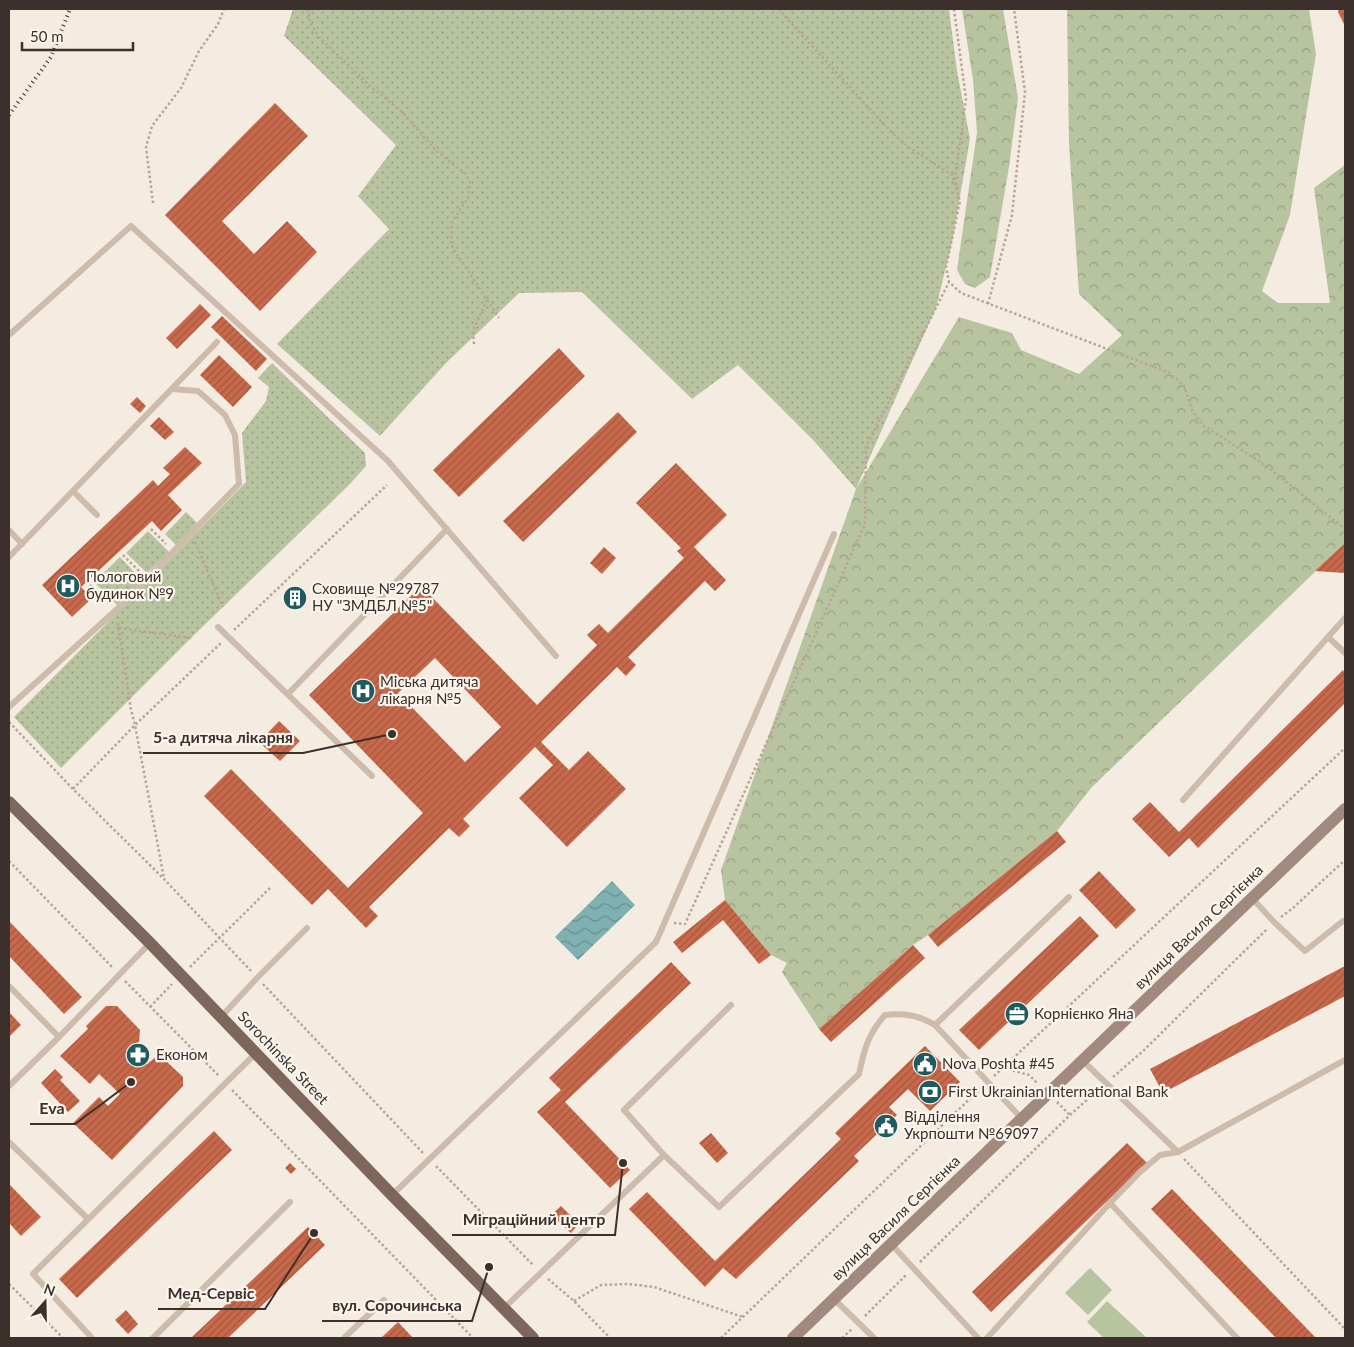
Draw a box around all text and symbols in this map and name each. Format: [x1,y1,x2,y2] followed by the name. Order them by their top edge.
[22,20,134,52] scale bar
[30,27,64,45] text: 50 m
[86,567,174,602] place label: Пологовий будинок №9
[55,573,81,599] hospital icon: Пологовий будинок №9
[312,579,439,614] place label: Сховище №29787 НУ "ЗМДБЛ №5"
[282,585,308,611] building icon: Сховище №29787 НУ "ЗМДБЛ №5"
[380,672,479,707] place label: Міська дитяча лікарня №5
[350,678,376,704] hospital icon: Міська дитяча лікарня №5
[143,722,303,753] callout: 5-а дитяча лікарня
[153,727,293,746] text: 5-а дитяча лікарня
[1130,860,1266,992] street label: вулиця Василя Сергієнка
[1004,1001,1030,1027] office icon: Корнієнко Яна
[1034,1004,1134,1022] place label: Корнієнко Яна
[235,1007,333,1108] street label: Sorochinska Street
[125,1042,151,1068] pharmacy icon: Економ
[156,1045,208,1063] place label: Економ
[912,1051,938,1077] public building icon: Nova Poshta #45
[942,1054,1055,1072] place label: Nova Poshta #45
[917,1079,943,1105] bank icon: First Ukrainian International Bank
[948,1082,1169,1100] place label: First Ukrainian International Bank
[30,1093,75,1124] callout: Eva
[39,1098,65,1117] text: Eva
[904,1107,1039,1142] place label: Відділення Укрпошти №69097
[873,1113,899,1139] public building icon: Відділення Укрпошти №69097
[827,1151,963,1283] street label: вулиця Василя Сергієнка
[452,1204,615,1235] callout: Міграційний центр
[463,1209,605,1228] text: Міграційний центр
[20,1277,70,1327] north arrow
[158,1278,265,1309] callout: Мед-Сервіс
[42,1279,58,1299] text: N
[167,1283,255,1302] text: Мед-Сервіс
[322,1290,472,1321] callout: вул. Сорочинська
[332,1295,462,1314] text: вул. Сорочинська

